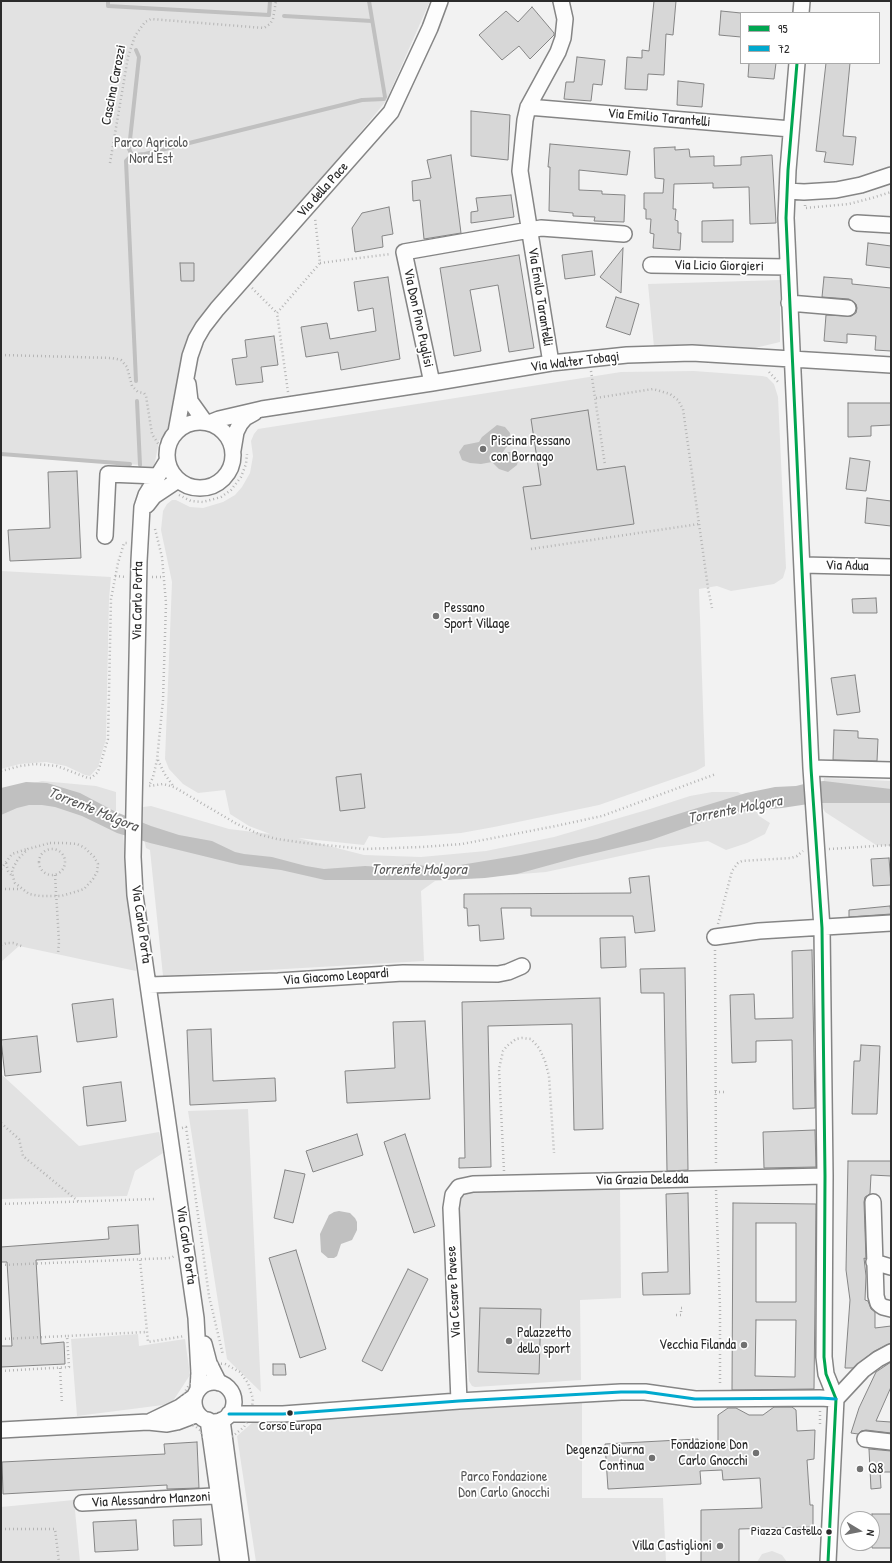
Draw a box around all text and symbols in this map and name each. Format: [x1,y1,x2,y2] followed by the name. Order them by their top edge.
[740,12,880,64] legend
[778,20,787,37] text: 95
[778,40,790,57] text: 72
[98,43,130,127] street label: Cascina Carozzi
[607,105,711,131] street label: Via Emilio Tarantelli
[114,135,188,168] park label: Parco Agricolo Nord Est
[294,159,352,221] street label: Via della Pace
[524,246,556,348] street label: Via Emilo Tarantelli
[674,257,764,275] street label: Via Licio Giorgieri
[399,267,437,369] street label: Via Don Pino Puglisi
[530,348,620,376] street label: Via Walter Tobagi
[491,433,570,466] place label: Piscina Pessano con Bornago
[478,444,488,454] marker: Piscina Pessano con Bornago
[825,557,869,575] street label: Via Adua
[129,561,147,641] street label: Via Carlo Porta
[444,600,510,632] place label: Pessano Sport Village
[431,611,441,621] marker: Pessano Sport Village
[45,784,141,836] water label: Torrente Molgora
[687,792,783,828] water label: Torrente Molgora
[371,861,467,879] water label: Torrente Molgora
[127,884,155,964] street label: Via Carlo Porta
[282,965,390,989] street label: Via Giacomo Leopardi
[595,1171,689,1189] street label: Via Grazia Deledda
[172,1205,200,1285] street label: Via Carlo Porta
[443,1245,465,1339] street label: Via Cesare Pavese
[517,1325,571,1358] place label: Palazzetto dello sport
[504,1336,514,1346] marker: Palazzetto dello sport
[659,1337,736,1353] place label: Vecchia Filanda
[739,1340,749,1350] marker: Vecchia Filanda
[285,1408,295,1418] marker: Corso Europa
[259,1419,321,1435] place label: Corso Europa
[671,1437,748,1470] place label: Fondazione Don Carlo Gnocchi
[566,1442,644,1474] place label: Degenza Diurna Continua
[751,1448,761,1458] marker: Fondazione Don Carlo Gnocchi
[647,1453,657,1463] marker: Degenza Diurna Continua
[868,1461,883,1477] place label: Q8
[855,1464,865,1474] marker: Q8
[458,1469,550,1502] park label: Parco Fondazione Don Carlo Gnocchi
[91,1488,211,1512] street label: Via Alessandro Manzoni
[840,1511,880,1551] north arrow
[751,1524,822,1540] place label: Piazza Castello
[824,1527,834,1537] marker: Piazza Castello
[863,1529,878,1537] text: N
[632,1538,712,1554] place label: Villa Castiglioni
[715,1541,725,1551] marker: Villa Castiglioni

